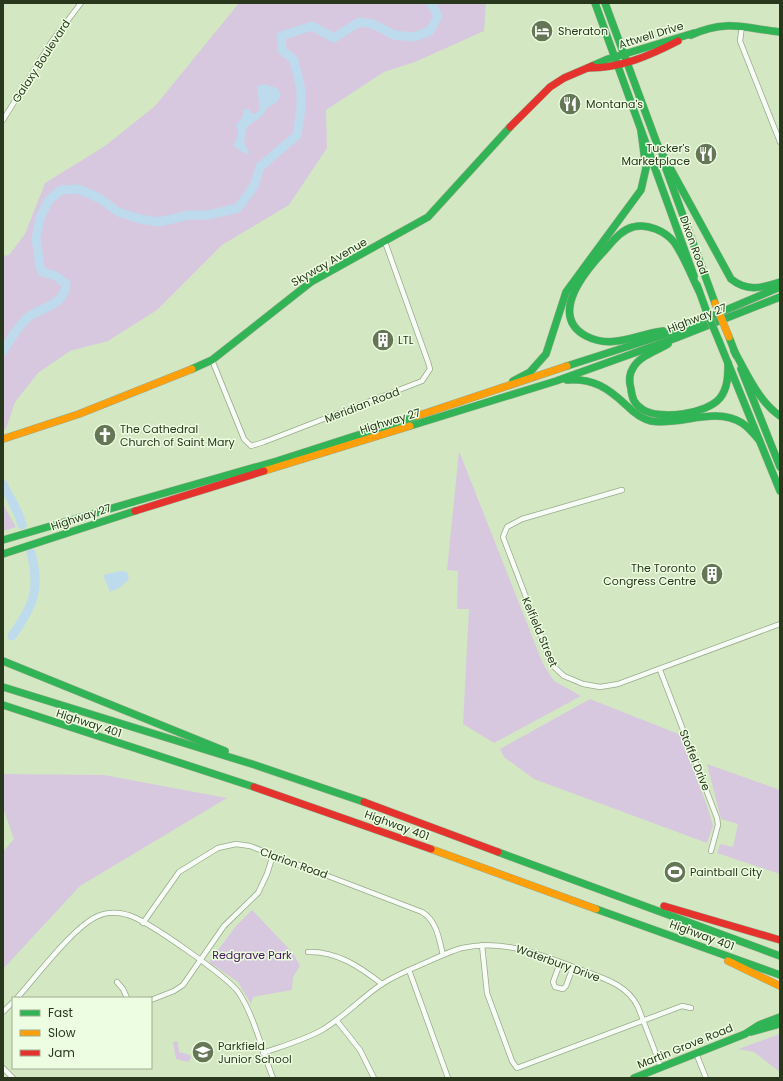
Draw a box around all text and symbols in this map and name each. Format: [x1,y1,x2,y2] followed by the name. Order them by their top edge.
[8,16,74,106] street label: Galaxy Boulevard
[617,17,686,52] street label: Attwell Drive
[529,18,555,44] hotel icon: Sheraton
[558,23,608,39] place label: Sheraton
[557,91,583,117] restaurant icon: Montana's
[586,96,643,112] place label: Montana's
[621,140,690,169] place label: Tucker's Marketplace
[693,141,719,167] restaurant icon: Tucker's Marketplace
[676,213,712,277] street label: Dixon Road
[288,234,370,290] street label: Skyway Avenue
[665,299,729,337] street label: Highway 27
[370,327,396,353] building icon: LTL
[398,332,414,348] place label: LTL
[322,383,402,427] street label: Meridian Road
[358,404,422,438] street label: Highway 27
[120,421,236,450] place label: The Cathedral Church of Saint Mary
[92,422,118,448] church icon: The Cathedral Church of Saint Mary
[49,500,113,534] street label: Highway 27
[603,560,696,589] place label: The Toronto Congress Centre
[699,561,725,587] building icon: The Toronto Congress Centre
[518,595,562,669] street label: Kelfield Street
[54,705,124,741] street label: Highway 401
[675,727,715,793] street label: Stoffel Drive
[362,806,432,844] street label: Highway 401
[258,843,330,883] street label: Clarion Road
[662,859,688,885] sports icon: Paintball City
[690,864,763,880] place label: Paintball City
[667,916,737,954] street label: Highway 401
[514,940,602,986] street label: Waterbury Drive
[212,947,292,963] park label: Redgrave Park
[12,997,152,1069] legend
[48,1004,73,1021] text: Fast
[635,1019,735,1073] street label: Martin Grove Road
[48,1024,76,1041] text: Slow
[218,1038,292,1067] place label: Parkfield Junior School
[190,1039,216,1065] school or university icon: Parkfield Junior School
[48,1044,75,1061] text: Jam

